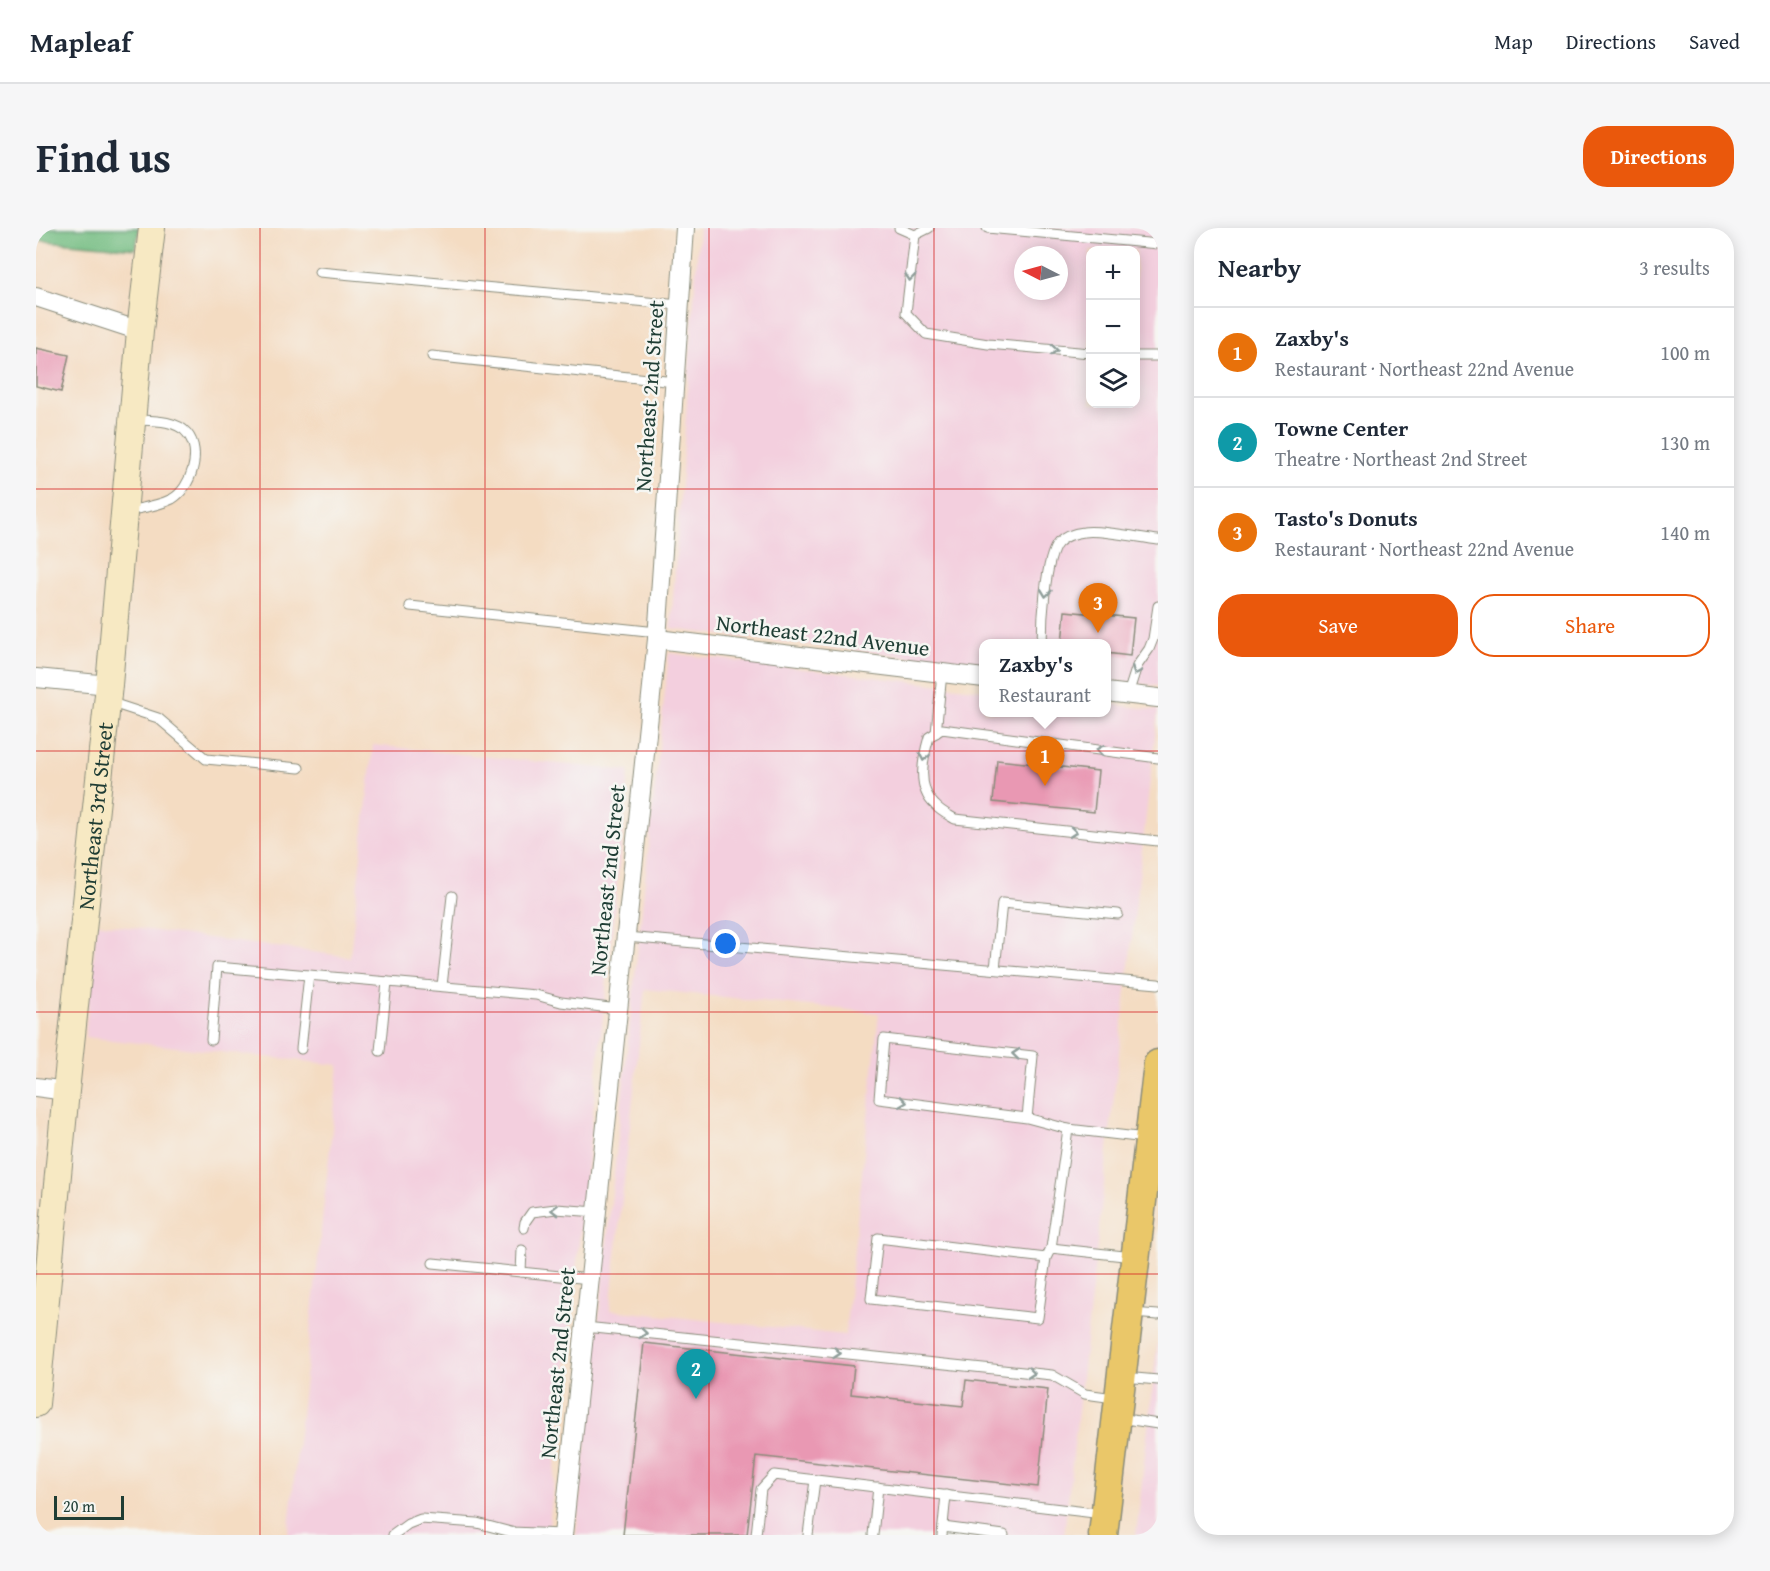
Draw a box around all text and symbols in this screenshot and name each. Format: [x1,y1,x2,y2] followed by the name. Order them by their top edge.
[30,21,131,62] text: Mapleaf
[1494,26,1533,57] text: Map
[1566,26,1656,57] text: Directions
[1689,26,1740,57] text: Saved
[36,126,171,187] text: Find us
[1583,126,1734,187] button: Directions
[1014,246,1068,300] north arrow
[1086,246,1140,408] map controls
[1086,246,1140,300] button: +
[1218,248,1301,287] text: Nearby
[1639,253,1710,282] text: 3 results
[904,272,917,281] one-way arrow
[626,299,672,493] street label: Northeast 2nd Street
[1086,300,1140,354] button: −
[1275,322,1349,354] text: Zaxby's
[1232,338,1243,367] text: 1
[1660,338,1710,367] text: 100 m
[1050,343,1059,356] one-way arrow
[1086,354,1140,408] button: layers
[1275,354,1574,383] text: Restaurant · Northeast 22nd Avenue
[1275,412,1408,444] text: Towne Center
[1232,428,1243,457] text: 2
[1660,428,1710,457] text: 130 m
[1275,444,1527,473] text: Theatre · Northeast 2nd Street
[1275,502,1418,534] text: Tasto's Donuts
[1232,518,1243,547] text: 3
[1660,518,1710,547] text: 140 m
[1275,534,1574,563] text: Restaurant · Northeast 22nd Avenue
[1078,584,1118,633] pin: 3
[1040,588,1052,598] one-way arrow
[1218,594,1458,657] button: Save
[1470,594,1710,657] button: Share
[715,606,931,664] street label: Northeast 22nd Avenue
[979,639,1111,717] popup
[999,648,1073,680] text: Zaxby's
[1131,664,1143,675] one-way arrow
[999,680,1091,709] text: Restaurant
[69,720,121,911] street label: Northeast 3rd Street
[1026,736,1064,786] pin: 1
[1095,745,1105,757] one-way arrow
[918,751,931,761] one-way arrow
[581,783,633,977] street label: Northeast 2nd Street
[1068,825,1077,838] one-way arrow
[711,929,740,958] your location
[1011,1048,1020,1061] one-way arrow
[898,1095,907,1107] one-way arrow
[550,1204,559,1216] one-way arrow
[531,1266,583,1460] street label: Northeast 2nd Street
[638,1326,647,1339] one-way arrow
[832,1346,841,1359] one-way arrow
[676,1350,716,1399] pin: 2
[1026,1366,1035,1379] one-way arrow
[54,1493,124,1520] scale bar
[63,1494,95,1518] text: 20 m

